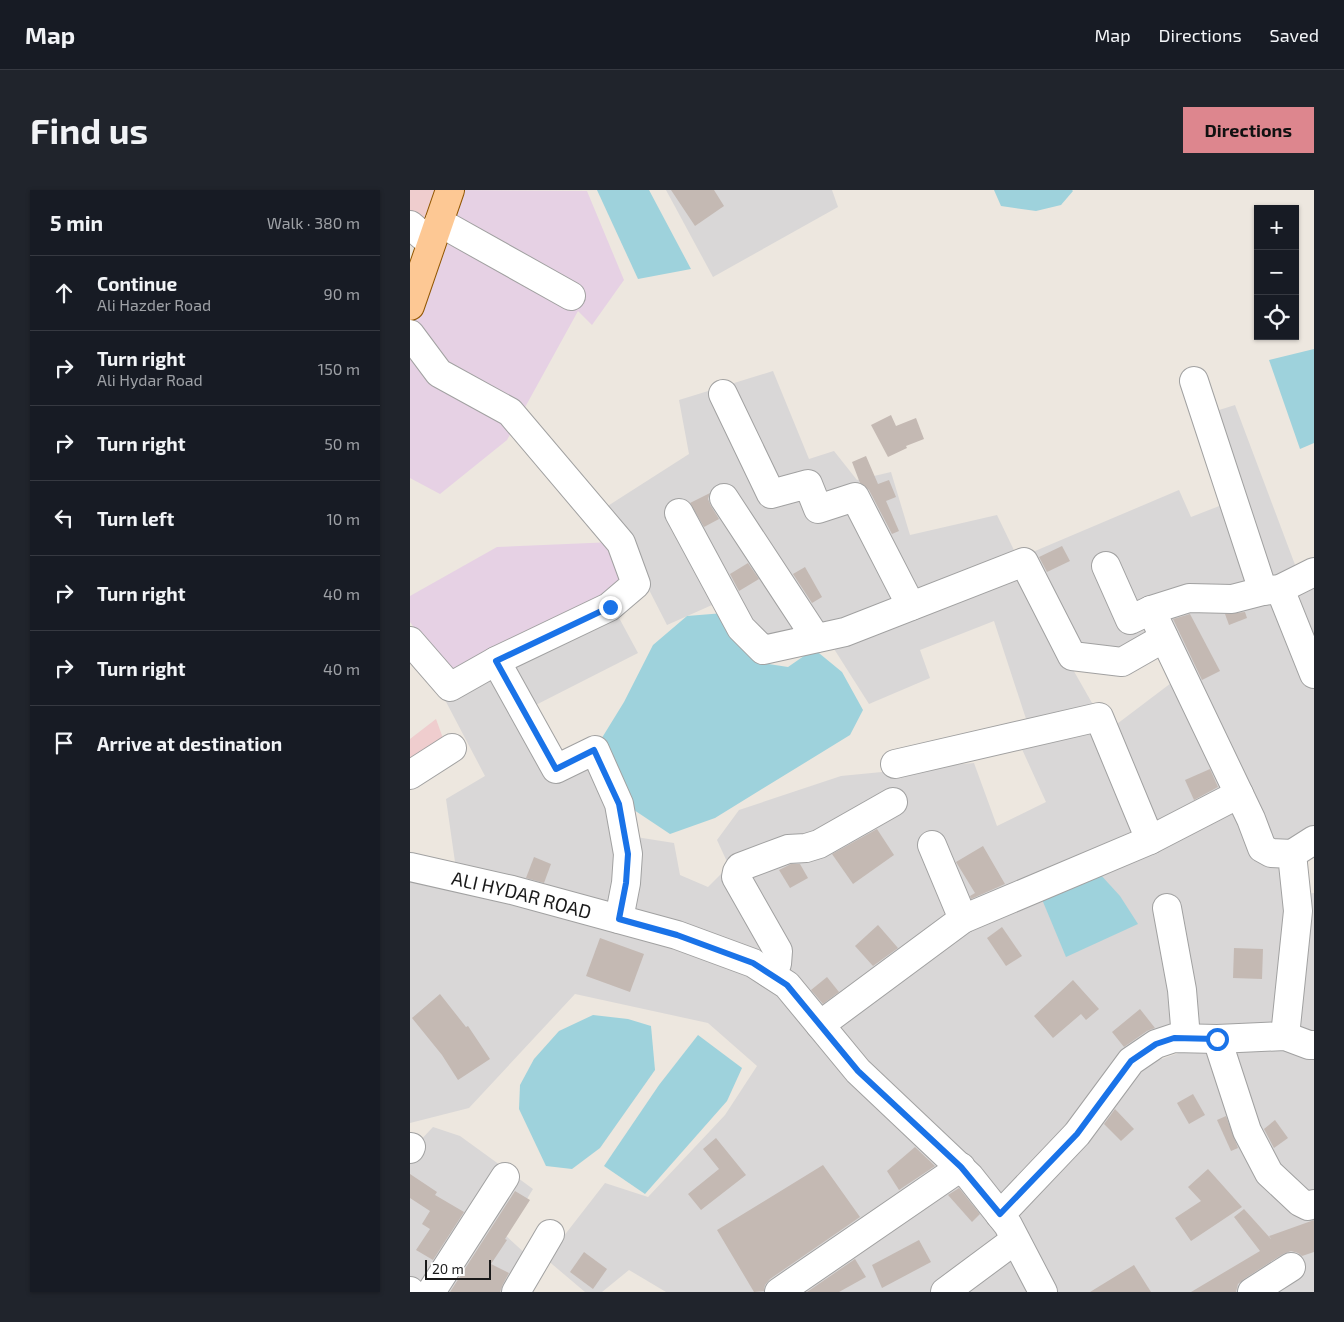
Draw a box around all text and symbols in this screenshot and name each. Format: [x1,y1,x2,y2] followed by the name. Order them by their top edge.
[25,20,75,49] text: Map
[1094,24,1131,46] text: Map
[1159,24,1242,46] text: Directions
[1270,24,1319,46] text: Saved
[1183,107,1314,153] button: Directions
[30,109,148,151] text: Find us
[1254,205,1299,340] map controls
[1254,205,1299,250] button: +
[50,210,103,235] text: 5 min
[267,213,360,232] text: Walk · 380 m
[1254,250,1299,295] button: −
[97,272,177,295] text: Continue
[50,279,78,307] icon: ahead
[324,284,360,303] text: 90 m
[97,295,211,314] text: Ali Hazder Road
[1254,295,1299,340] button: locate
[97,347,185,370] text: Turn right
[50,354,78,382] icon: right
[318,359,360,378] text: 150 m
[97,370,203,389] text: Ali Hydar Road
[50,429,78,457] icon: right
[97,432,185,455] text: Turn right
[324,434,360,453] text: 50 m
[50,504,78,532] icon: left
[97,507,174,530] text: Turn left
[326,509,360,528] text: 10 m
[50,579,78,607] icon: right
[97,582,185,605] text: Turn right
[323,584,360,603] text: 40 m
[599,596,622,619] route end
[50,654,78,682] icon: right
[97,657,185,680] text: Turn right
[323,659,360,678] text: 40 m
[50,729,78,757] icon: arrive
[97,732,282,755] text: Arrive at destination
[450,865,594,923] street label: ALI HYDAR ROAD
[1206,1028,1229,1051] route start
[425,1257,491,1280] scale bar
[432,1260,464,1277] text: 20 m

